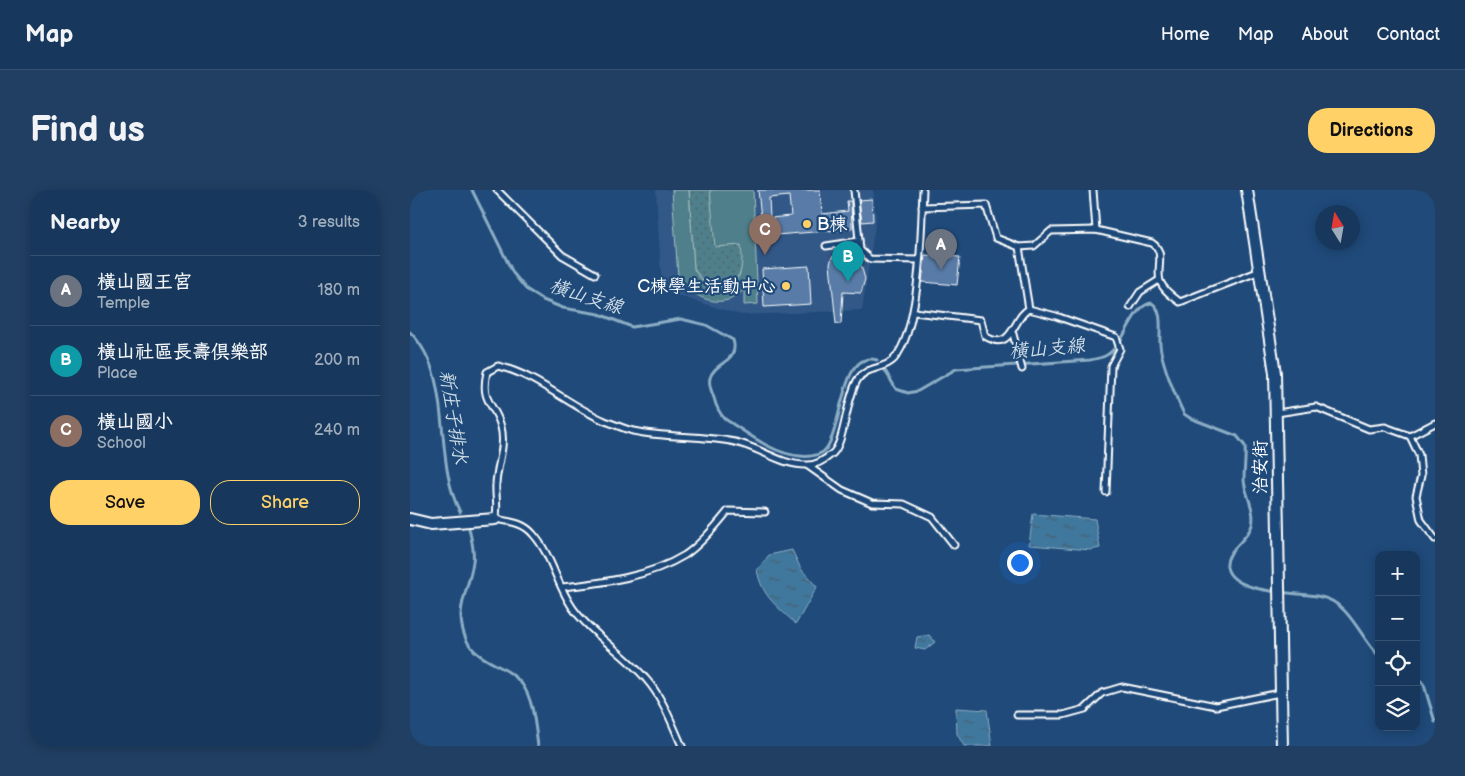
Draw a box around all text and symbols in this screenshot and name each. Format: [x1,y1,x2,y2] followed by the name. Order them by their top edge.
[25,20,73,49] text: Map
[1161,24,1210,45] text: Home
[1238,24,1274,45] text: Map
[1302,24,1349,45] text: About
[1377,24,1440,45] text: Contact
[1308,108,1435,153] button: Directions
[30,109,145,152] text: Find us
[1315,205,1360,250] north arrow
[50,210,120,235] text: Nearby
[298,213,360,232] text: 3 results
[749,214,781,255] pin: C
[817,214,847,235] place label: B棟
[801,218,813,230] marker: B棟
[925,229,957,270] pin: A
[832,241,864,282] pin: B
[97,271,192,294] text: 橫山國王宮
[546,274,627,320] water label: 橫山支線
[637,276,776,297] place label: C棟學生活動中心
[780,280,792,292] marker: C棟學生活動中心
[61,281,71,300] text: A
[318,281,360,300] text: 180 m
[97,294,150,313] text: Temple
[1008,334,1087,364] water label: 橫山支線
[97,341,268,364] text: 橫山社區長壽俱樂部
[60,351,72,370] text: B
[314,351,360,370] text: 200 m
[97,364,138,383] text: Place
[434,368,472,467] water label: 新庄子排水
[97,411,173,434] text: 橫山國小
[60,421,72,440] text: C
[314,421,360,440] text: 240 m
[97,434,146,453] text: School
[1250,440,1271,494] street label: 治安街
[50,480,200,525] button: Save
[210,480,360,525] button: Share
[1007,550,1033,576] your location
[1375,551,1420,731] map controls
[1375,551,1420,596] button: +
[1375,596,1420,641] button: −
[1375,641,1420,686] button: locate
[1375,686,1420,731] button: layers

